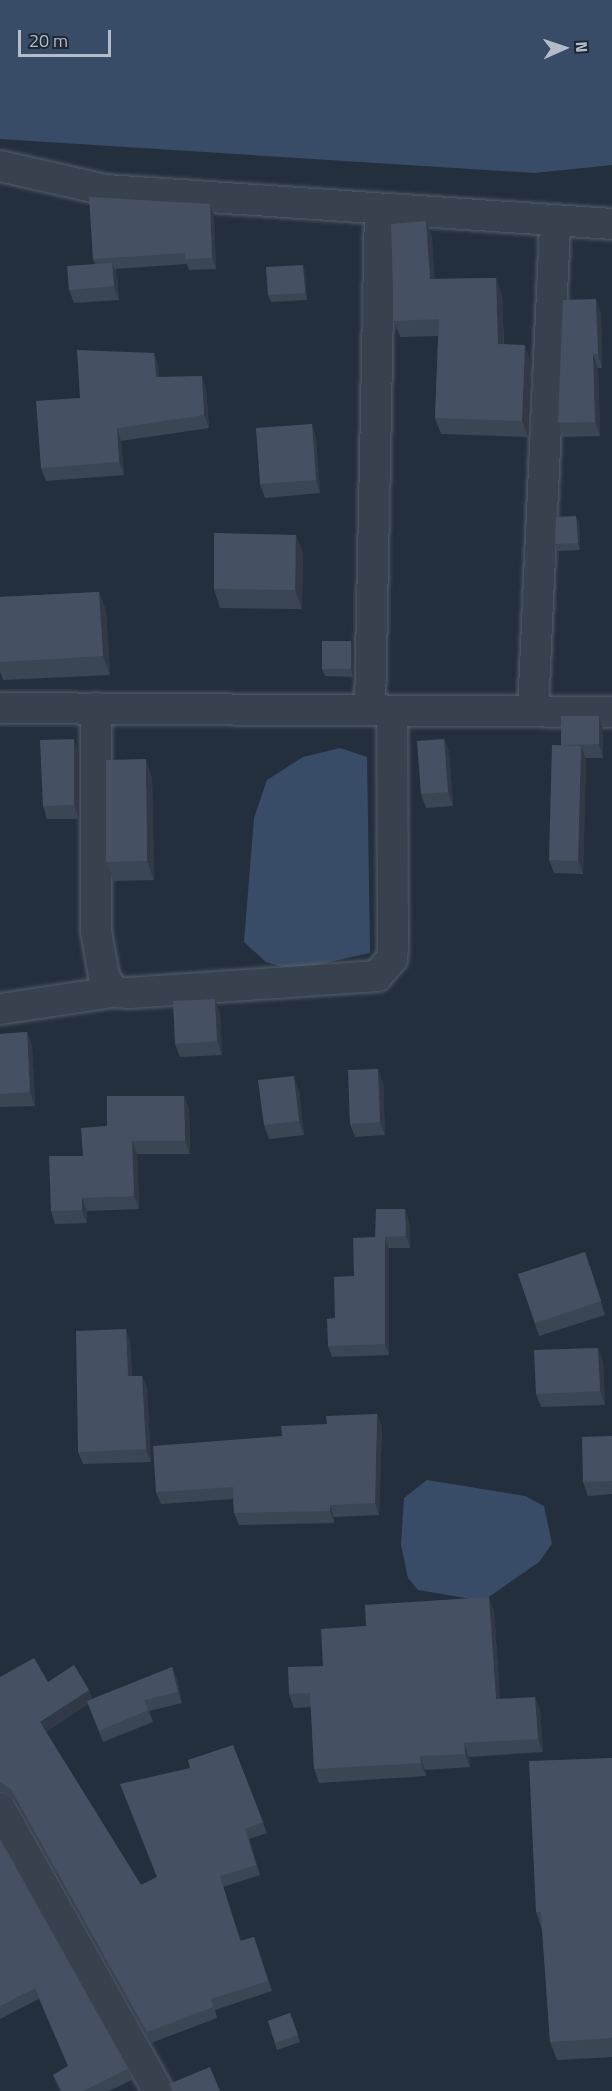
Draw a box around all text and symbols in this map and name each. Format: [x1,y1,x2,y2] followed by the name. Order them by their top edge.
[21,18,114,56] scale bar
[534,18,594,78] north arrow
[29,27,68,54] text: 20 m
[570,41,594,53] text: N

